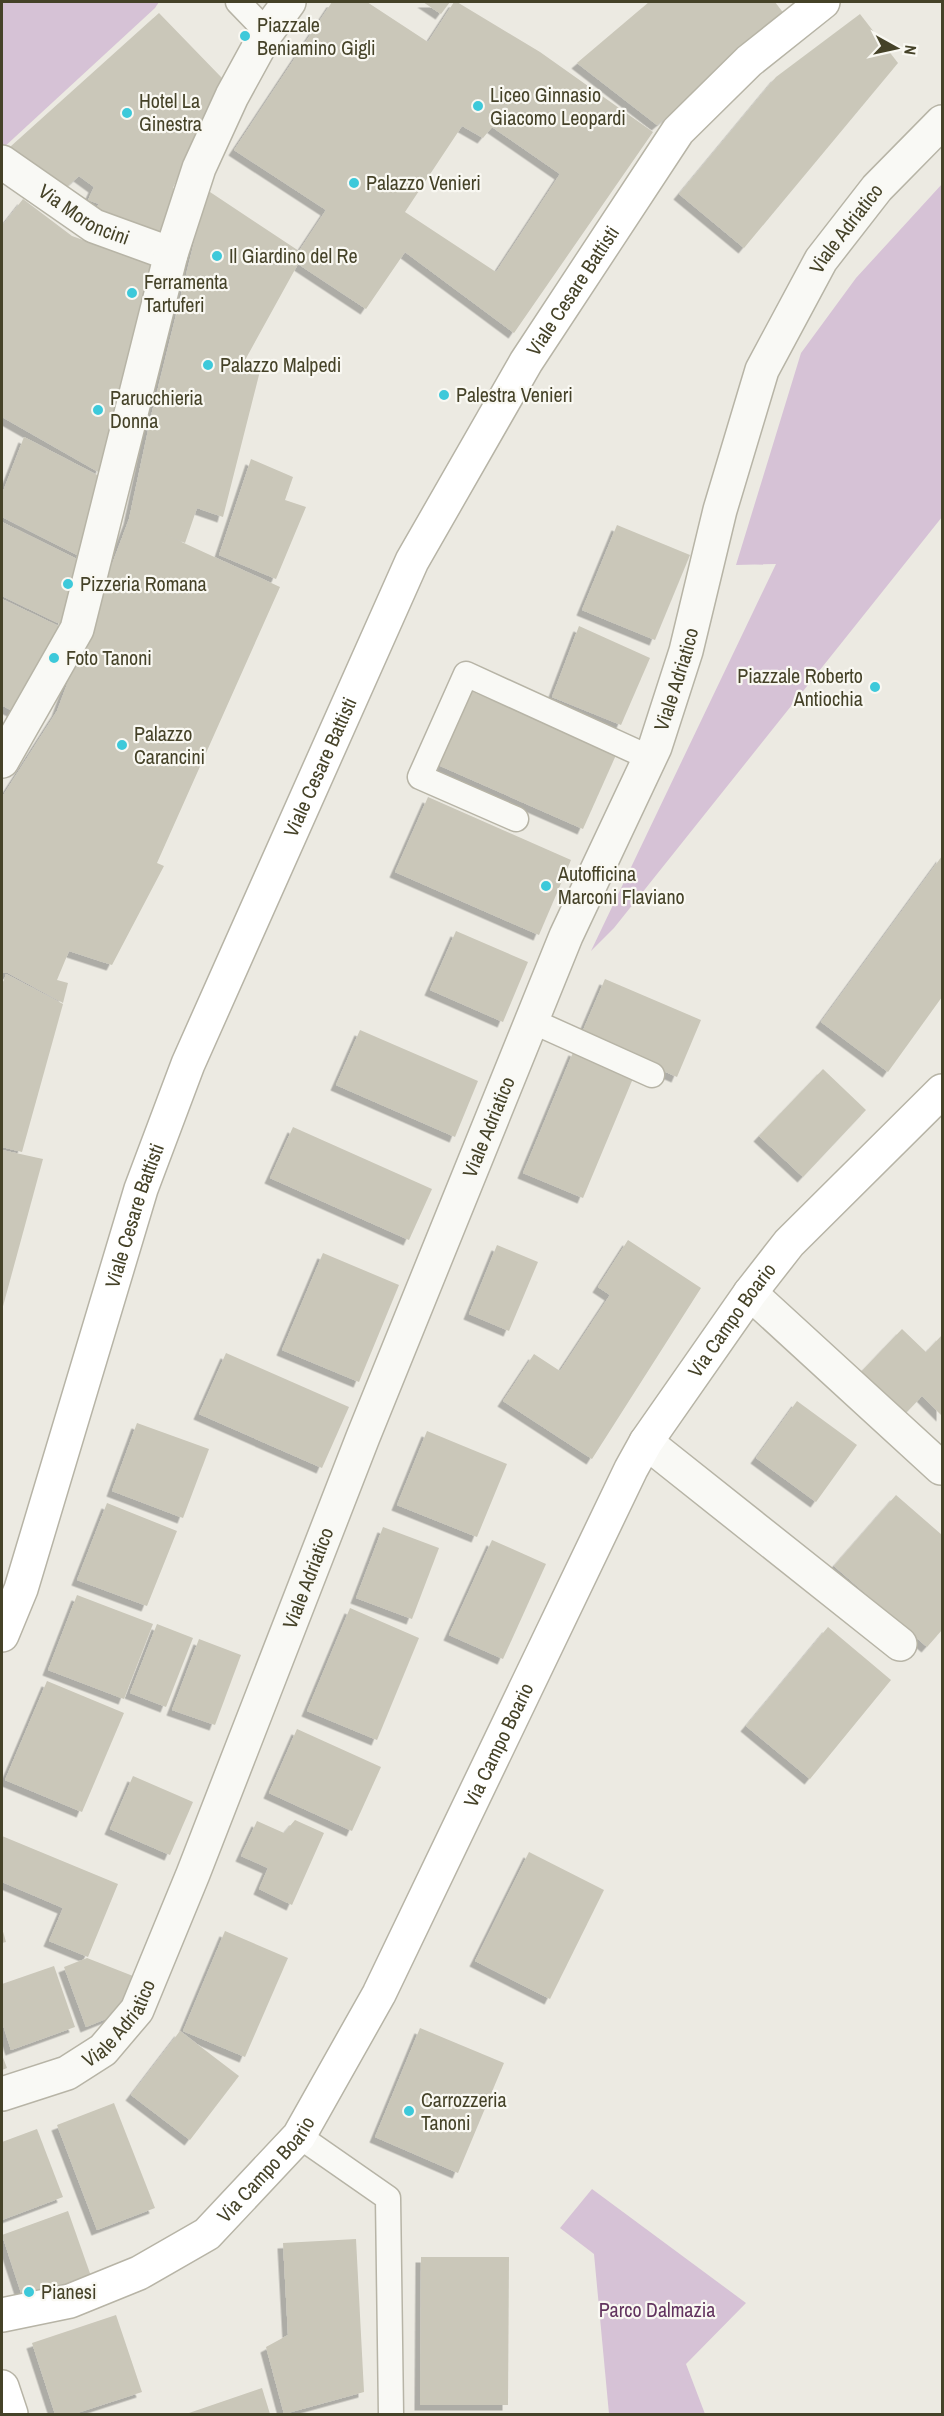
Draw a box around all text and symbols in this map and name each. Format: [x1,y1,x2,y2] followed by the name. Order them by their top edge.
[257,11,376,61] place label: Piazzale Beniamino Gigli
[866,18,926,78] north arrow
[238,29,252,43] marker: Piazzale Beniamino Gigli
[899,44,922,56] text: N
[490,81,626,131] place label: Liceo Ginnasio Giacomo Leopardi
[139,87,202,137] place label: Hotel La Ginestra
[471,99,485,113] marker: Liceo Ginnasio Giacomo Leopardi
[120,106,134,120] marker: Hotel La Ginestra
[366,169,481,196] place label: Palazzo Venieri
[347,176,361,190] marker: Palazzo Venieri
[33,177,133,251] street label: Via Moroncini
[802,178,889,278] street label: Viale Adriatico
[520,220,625,361] street label: Viale Cesare Battisti
[229,242,358,269] place label: Il Giardino del Re
[210,249,224,263] marker: Il Giardino del Re
[144,268,228,318] place label: Ferramenta Tartuferi
[125,286,139,300] marker: Ferramenta Tartuferi
[220,351,341,378] place label: Palazzo Malpedi
[201,358,215,372] marker: Palazzo Malpedi
[456,381,573,408] place label: Palestra Venieri
[110,384,203,434] place label: Parucchieria Donna
[437,388,451,402] marker: Palestra Venieri
[91,403,105,417] marker: Parucchieria Donna
[80,570,207,597] place label: Pizzeria Romana
[61,577,75,591] marker: Pizzeria Romana
[647,625,704,734] street label: Viale Adriatico
[66,644,152,671] place label: Foto Tanoni
[47,651,61,665] marker: Foto Tanoni
[737,662,863,712] place label: Piazzale Roberto Antiochia
[868,680,882,694] marker: Piazzale Roberto Antiochia
[277,693,363,841] street label: Viale Cesare Battisti
[134,720,205,770] place label: Palazzo Carancini
[115,738,129,752] marker: Palazzo Carancini
[557,860,685,910] place label: Autofficina Marconi Flaviano
[539,879,553,893] marker: Autofficina Marconi Flaviano
[456,1072,521,1181] street label: Viale Adriatico
[98,1139,170,1291] street label: Viale Cesare Battisti
[681,1257,782,1382] street label: Via Campo Boario
[276,1524,339,1633] street label: Viale Adriatico
[457,1678,539,1811] street label: Via Campo Boario
[77,1975,161,2073] street label: Viale Adriatico
[421,2086,507,2136] place label: Carrozzeria Tanoni
[402,2104,416,2118] marker: Carrozzeria Tanoni
[211,2111,320,2228] street label: Via Campo Boario
[41,2278,97,2305] place label: Pianesi
[22,2285,36,2299] marker: Pianesi
[599,2296,715,2323] park label: Parco Dalmazia

